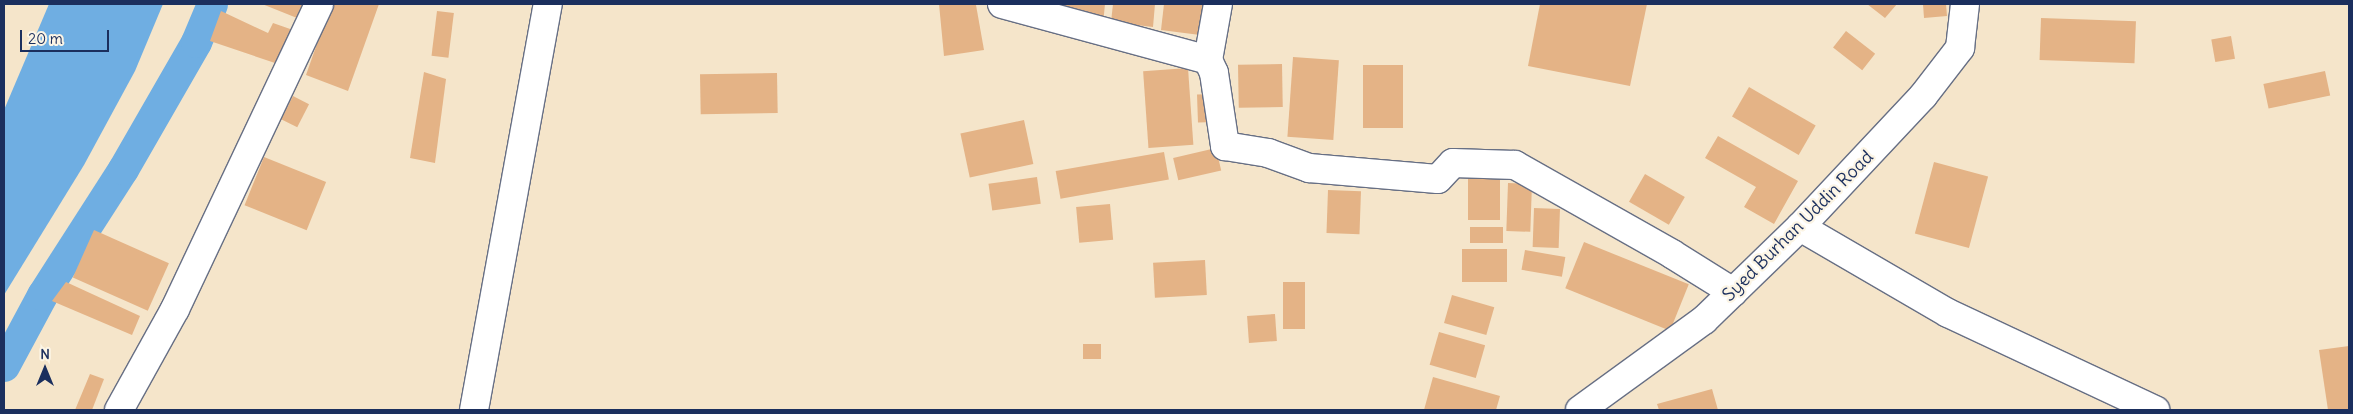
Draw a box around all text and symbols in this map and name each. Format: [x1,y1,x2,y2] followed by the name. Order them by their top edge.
[22,20,111,52] scale bar
[28,29,63,48] text: 20 m
[1718,146,1878,306] street label: Syed Burhan Uddin Road
[20,344,70,394] north arrow
[40,345,50,363] text: N

